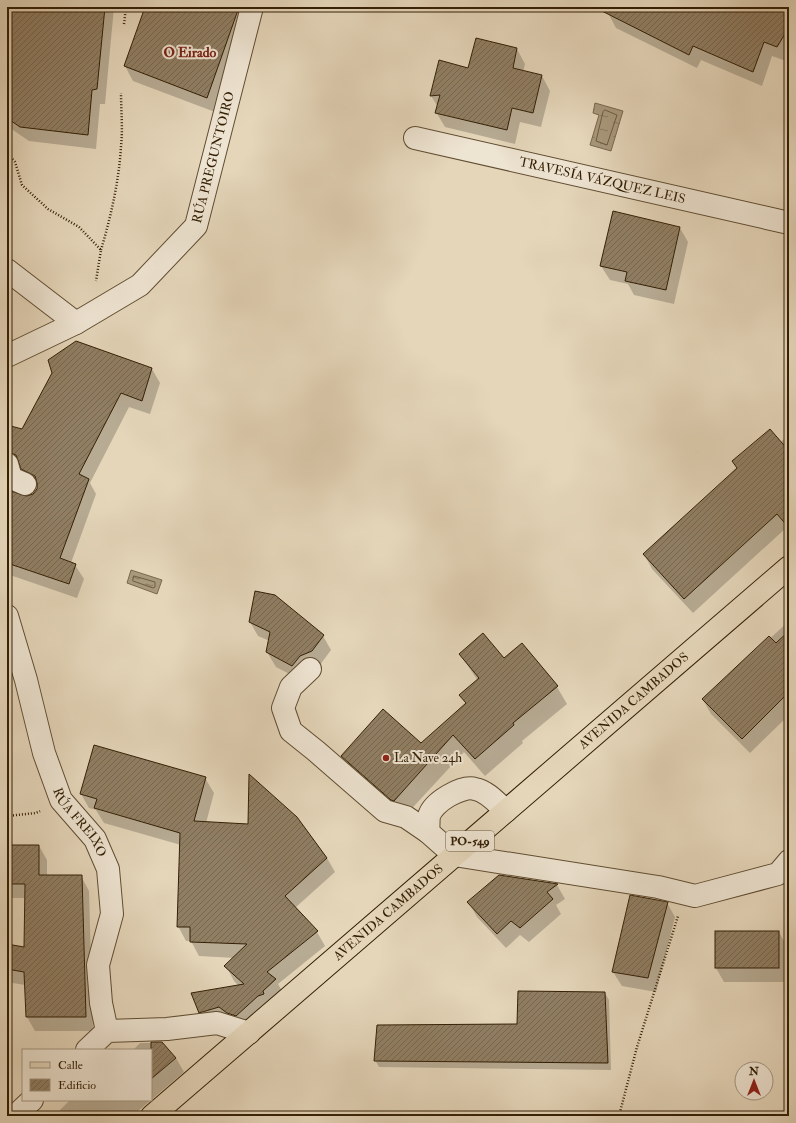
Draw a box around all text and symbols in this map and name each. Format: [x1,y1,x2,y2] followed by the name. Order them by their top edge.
[164,44,217,61] district label: O Eirado
[189,90,238,225] street label: RÚA PREGUNTOIRO
[518,154,687,207] street label: TRAVESÍA VÁZQUEZ LEIS
[575,649,692,753] street label: AVENIDA CAMBADOS
[394,750,462,766] place label: La Nave 24h
[381,753,391,763] marker: La Nave 24h
[49,786,110,859] street label: RÚA FREIXO
[446,831,494,851] road number: PO-549
[329,861,447,965] street label: AVENIDA CAMBADOS
[22,1049,152,1101] legend
[58,1058,83,1073] text: Calle
[734,1061,774,1101] north arrow
[748,1065,760,1078] text: N
[58,1078,96,1093] text: Edificio

